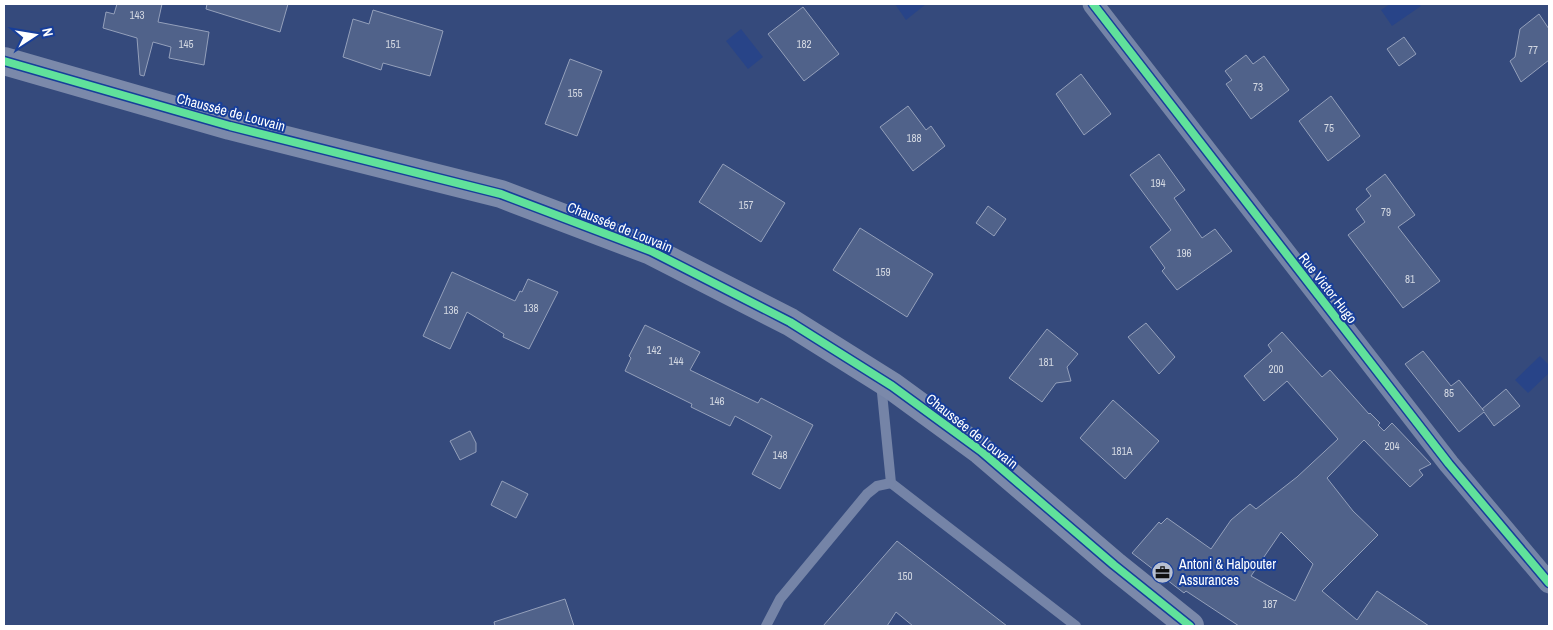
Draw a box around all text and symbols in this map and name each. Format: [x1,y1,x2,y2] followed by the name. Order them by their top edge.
[129,8,145,22] house number: 143
[10,10,60,60] north arrow
[38,26,57,38] text: N
[178,37,194,51] house number: 145
[385,37,401,51] house number: 151
[796,37,812,51] house number: 182
[1528,43,1538,57] house number: 77
[1253,80,1263,94] house number: 73
[567,86,583,100] house number: 155
[175,89,287,135] street label: Chaussée de Louvain
[1324,121,1334,135] house number: 75
[906,131,922,145] house number: 188
[1150,176,1166,190] house number: 194
[565,198,675,256] street label: Chaussée de Louvain
[738,198,754,212] house number: 157
[1381,205,1391,219] house number: 79
[1176,246,1192,260] house number: 196
[1295,249,1361,327] street label: Rue Victor Hugo
[875,265,891,279] house number: 159
[1405,272,1415,286] house number: 81
[523,301,539,315] house number: 138
[443,303,459,317] house number: 136
[646,343,662,357] house number: 142
[668,354,684,368] house number: 144
[1038,355,1054,369] house number: 181
[1268,362,1284,376] house number: 200
[1444,386,1454,400] house number: 85
[922,390,1022,472] street label: Chaussée de Louvain
[709,394,725,408] house number: 146
[1384,439,1400,453] house number: 204
[1111,444,1134,458] house number: 181A
[772,448,788,462] house number: 148
[1178,555,1276,589] place label: Antoni & Halpouter Assurances
[1151,560,1175,584] office icon: Antoni & Halpouter Assurances
[897,569,913,583] house number: 150
[1262,597,1278,611] house number: 187

